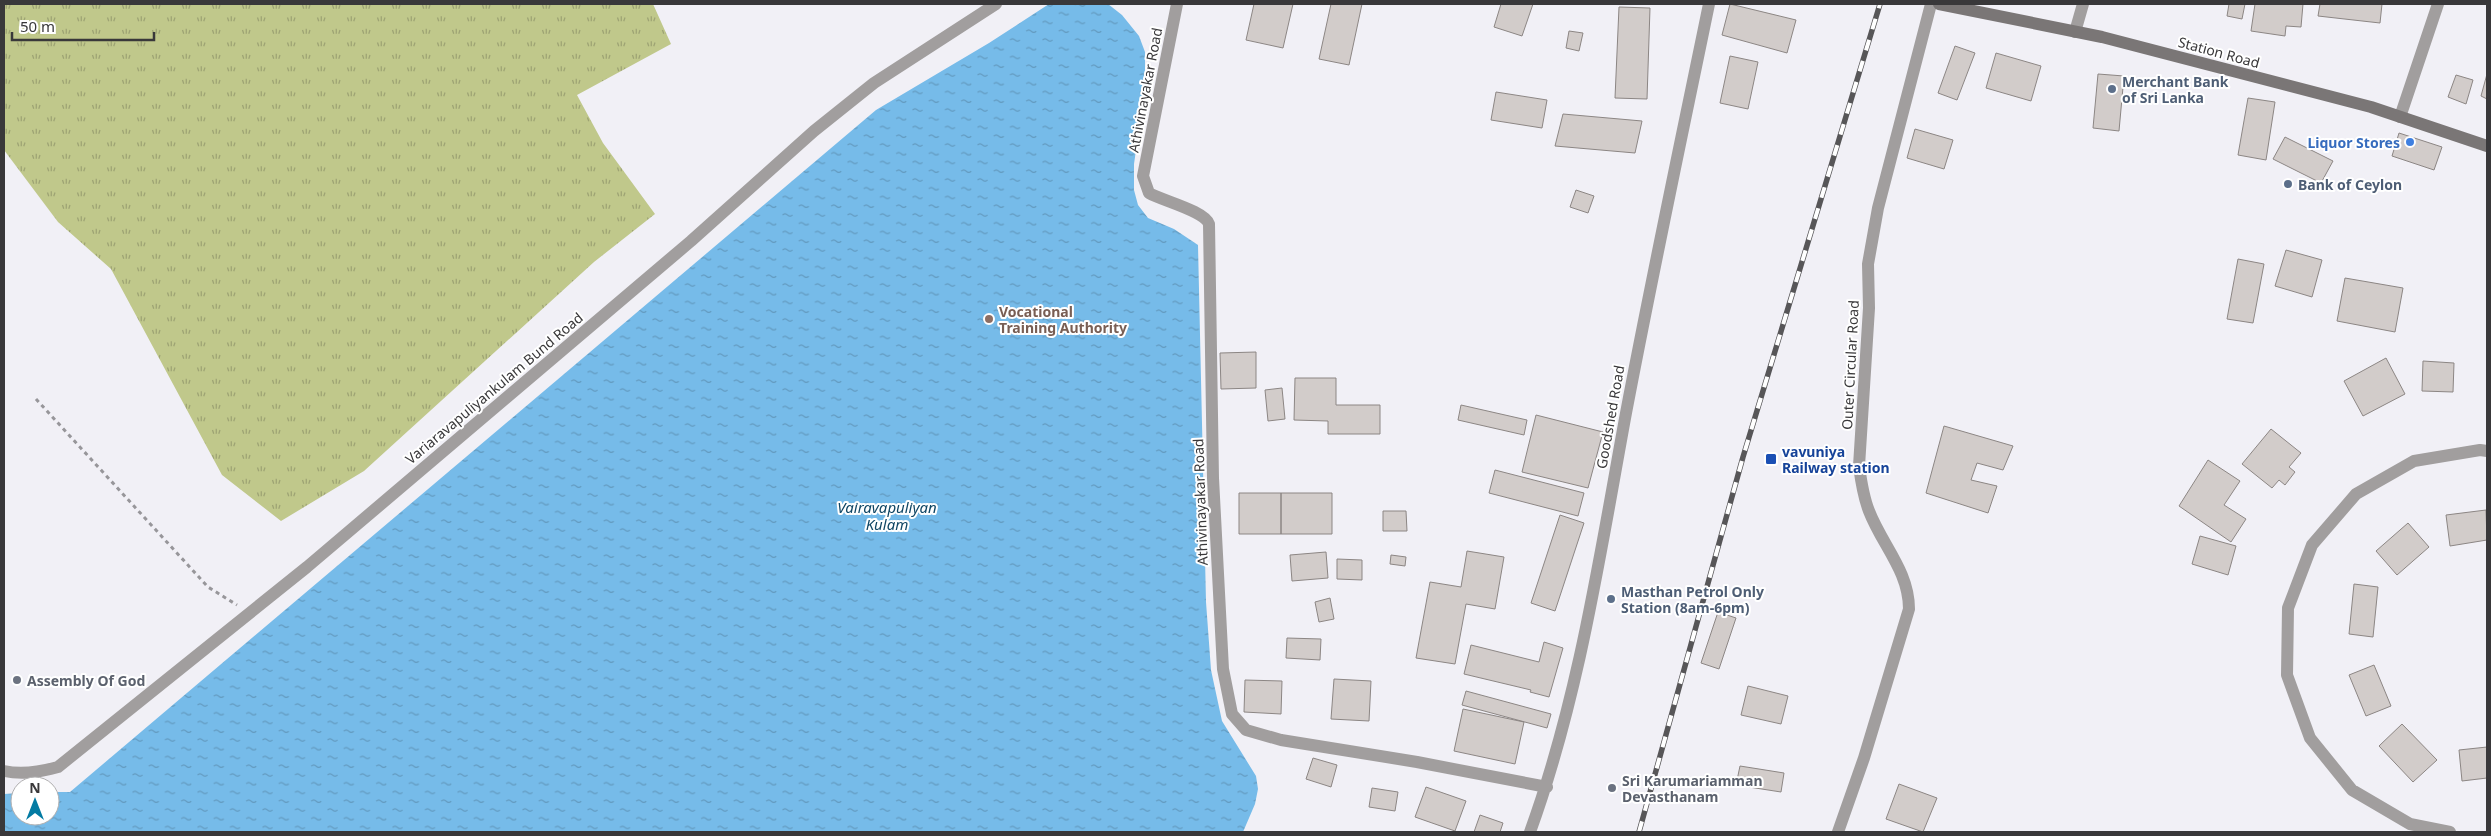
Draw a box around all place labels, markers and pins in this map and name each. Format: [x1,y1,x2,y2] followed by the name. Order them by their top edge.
[2122,72,2229,107] place label: Merchant Bank of Sri Lanka
[2106,83,2118,95] marker: Merchant Bank of Sri Lanka
[2307,133,2400,152] place label: Liquor Stores
[2404,136,2416,148] marker: Liquor Stores
[2298,175,2402,194] place label: Bank of Ceylon
[2282,178,2294,190] marker: Bank of Ceylon
[999,302,1127,337] place label: Vocational Training Authority
[983,313,995,325] marker: Vocational Training Authority
[1782,442,1890,477] place label: vavuniya Railway station
[1764,452,1778,466] marker: vavuniya Railway station
[1621,582,1764,617] place label: Masthan Petrol Only Station (8am-6pm)
[1605,593,1617,605] marker: Masthan Petrol Only Station (8am-6pm)
[27,671,145,690] place label: Assembly Of God
[11,674,23,686] marker: Assembly Of God
[1622,771,1763,806] place label: Sri Karumariamman Devasthanam
[1606,782,1618,794] marker: Sri Karumariamman Devasthanam

